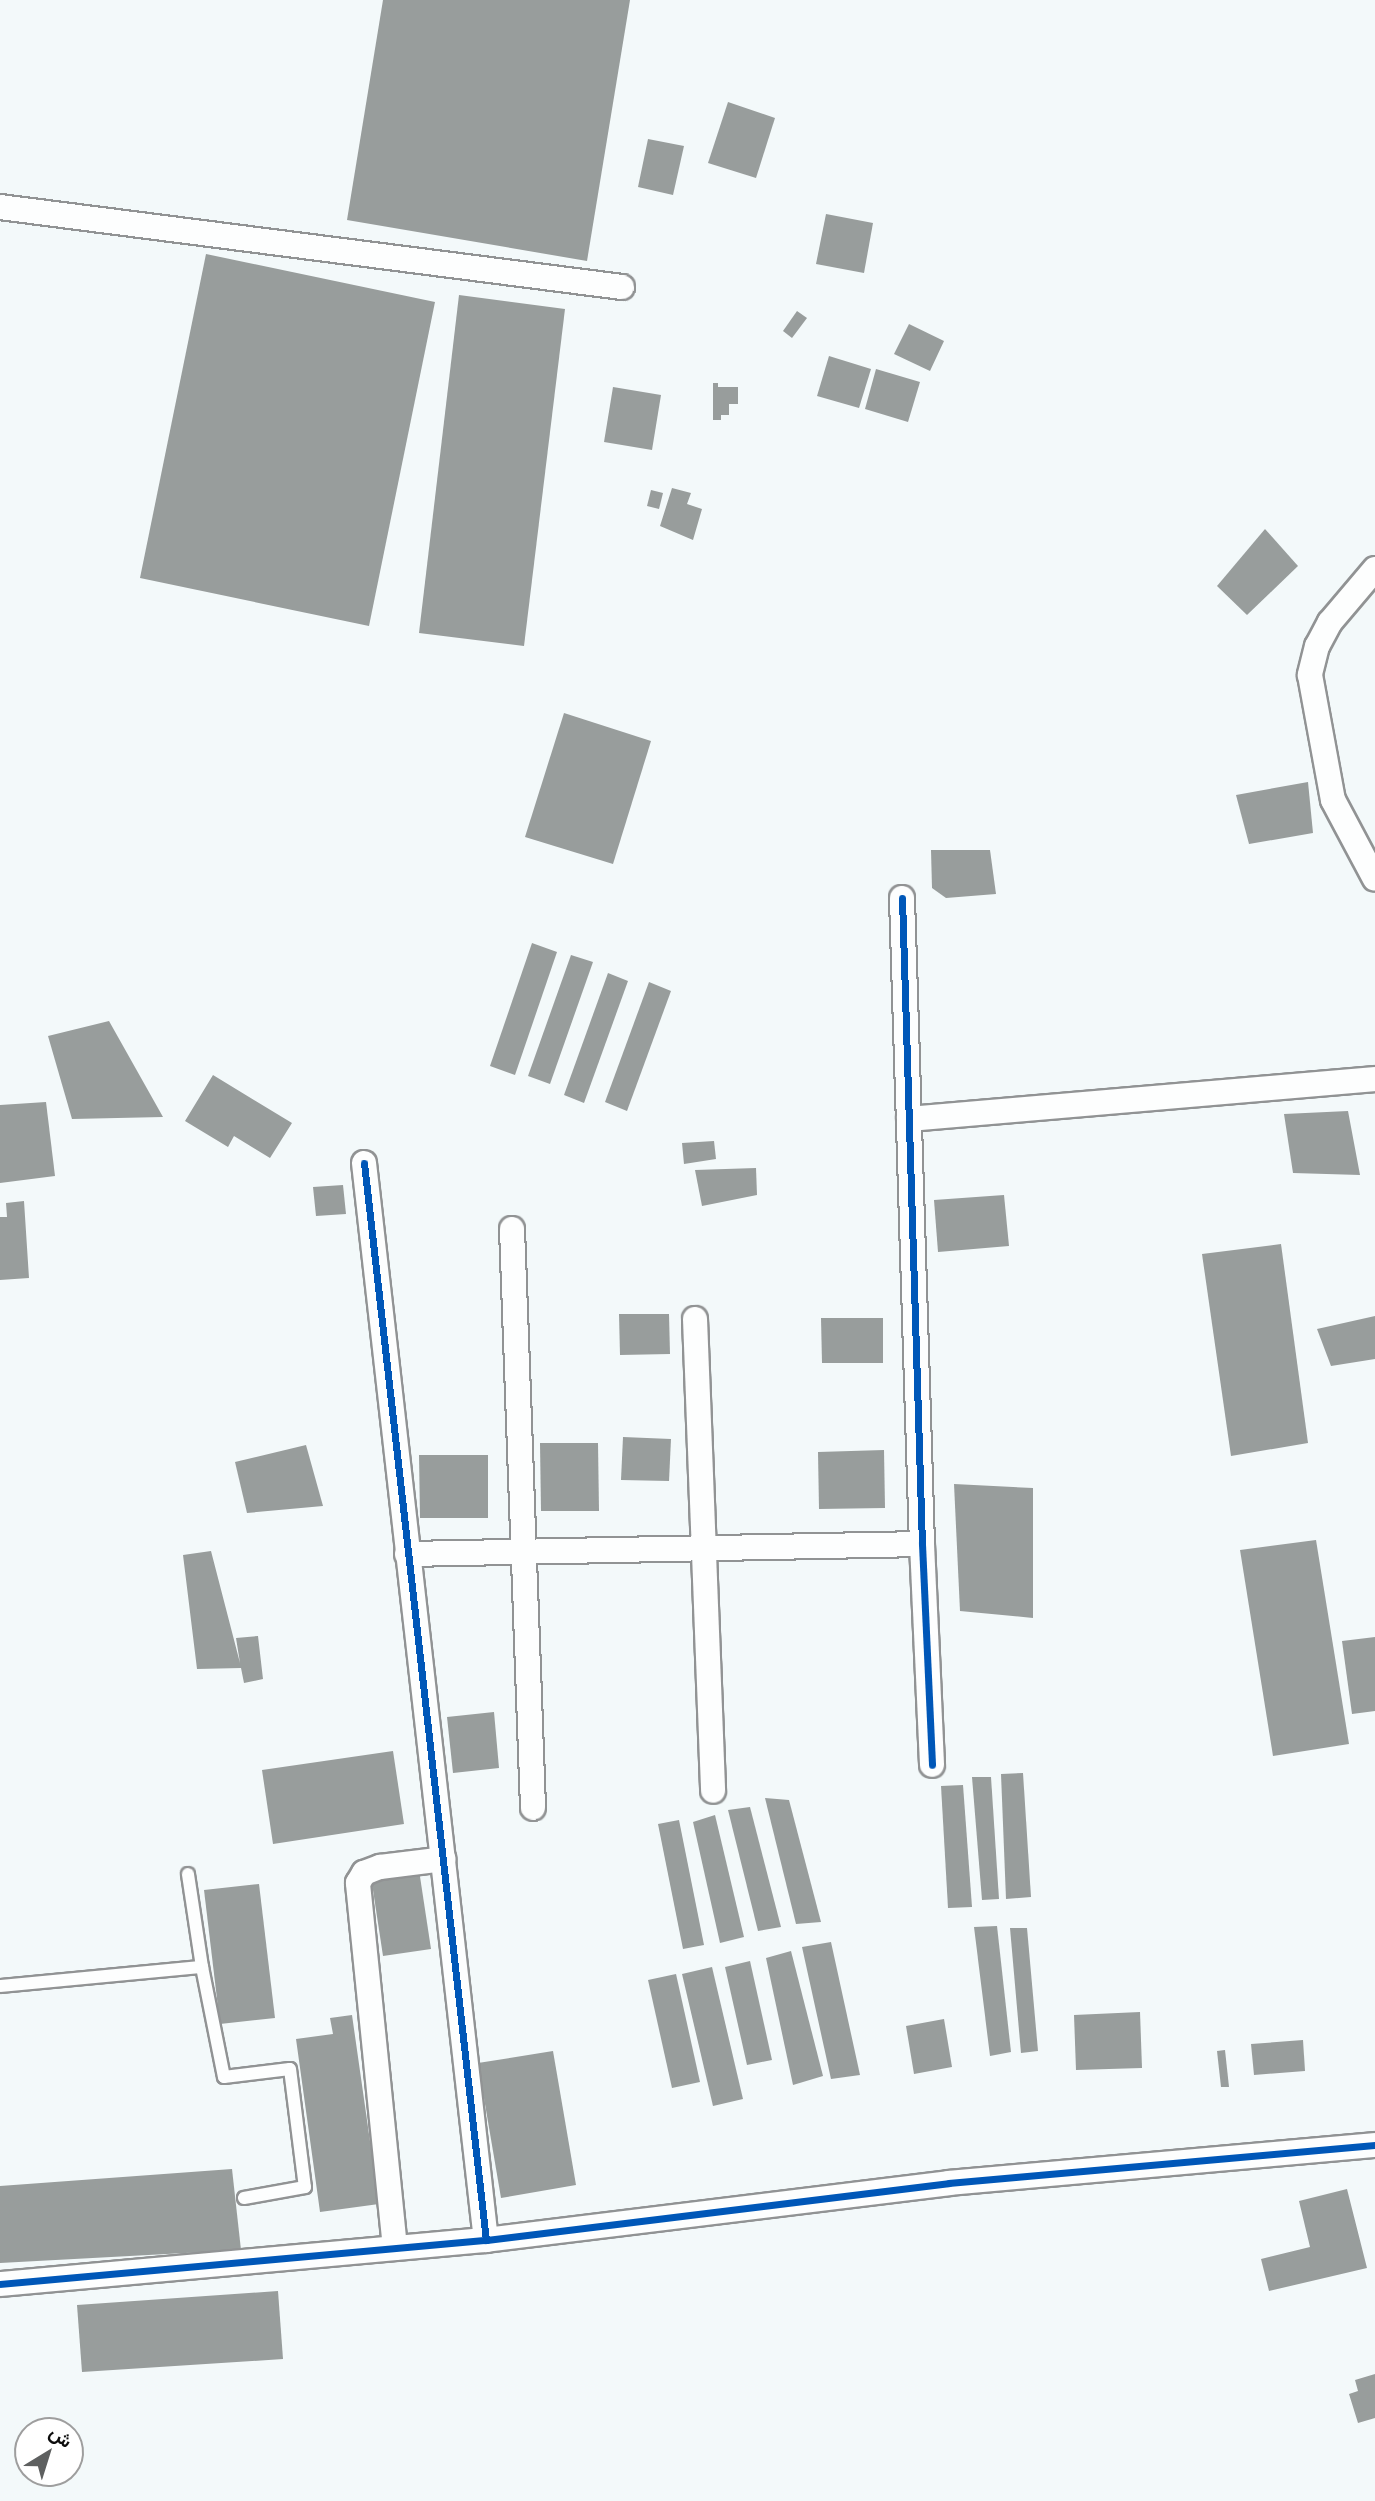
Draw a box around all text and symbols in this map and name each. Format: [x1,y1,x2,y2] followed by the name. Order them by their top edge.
[14,2417,84,2487] north arrow
[45,2421,77,2453] text: ش

